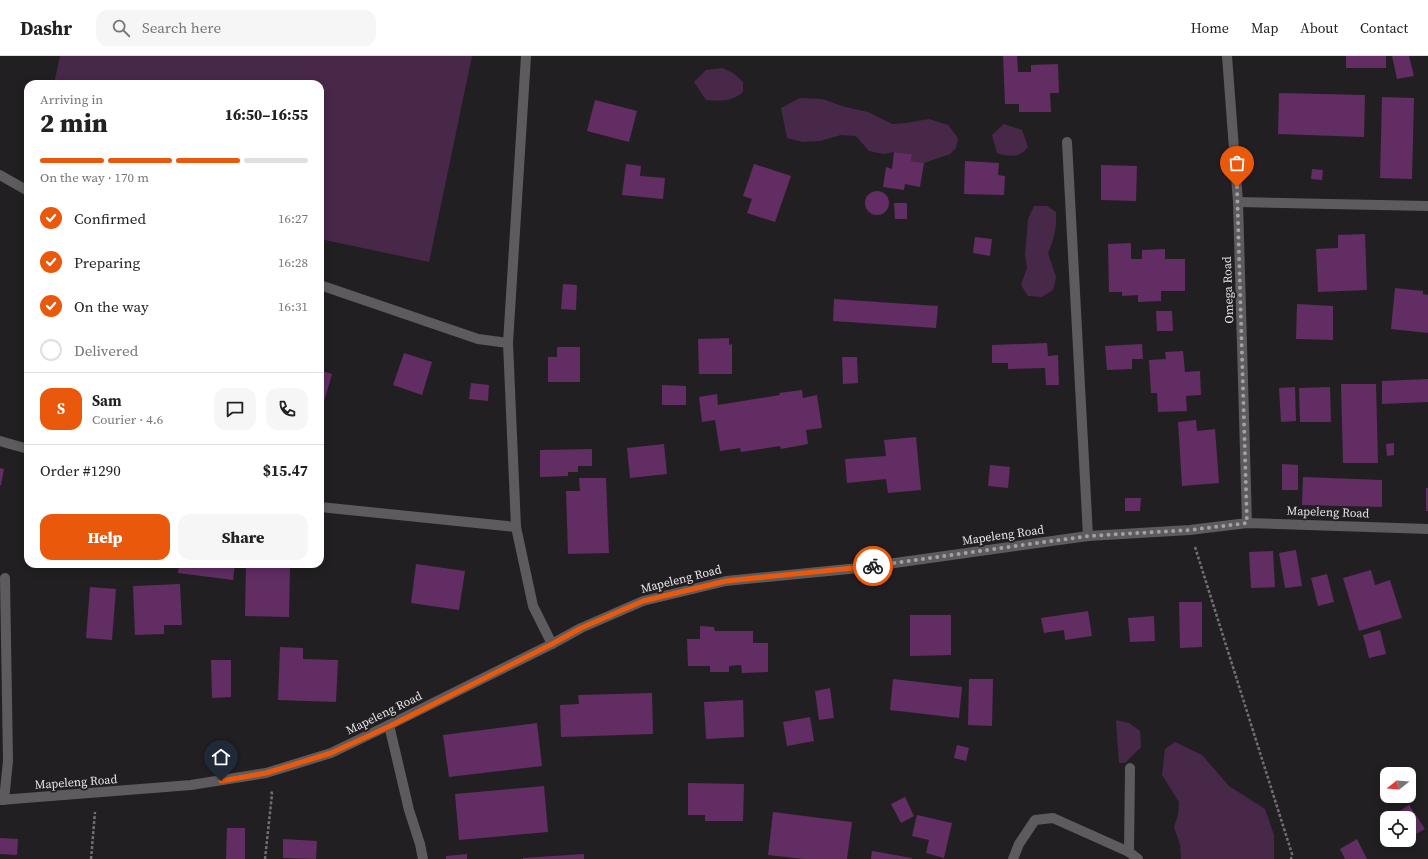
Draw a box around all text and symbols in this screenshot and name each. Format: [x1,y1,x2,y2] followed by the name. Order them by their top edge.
[96,10,376,46] search box
[20,15,72,41] text: Dashr
[110,17,132,39] icon: search
[142,17,221,38] text: Search here
[1191,18,1229,38] text: Home
[1251,18,1278,38] text: Map
[1300,18,1338,38] text: About
[1360,18,1408,38] text: Contact
[40,91,103,108] text: Arriving in
[225,104,308,125] text: 16:50–16:55
[40,105,108,141] text: 2 min
[1220,146,1254,187] pin
[1226,152,1248,174] icon: bag
[40,169,149,186] text: On the way · 170 m
[40,207,62,229] icon: check
[74,208,146,229] text: Confirmed
[278,210,308,227] text: 16:27
[40,251,62,273] icon: check
[74,252,140,273] text: Preparing
[278,254,308,271] text: 16:28
[1219,256,1237,324] street label: Omega Road
[40,295,62,317] icon: check
[74,296,149,317] text: On the way
[278,298,308,315] text: 16:31
[74,340,138,361] text: Delivered
[214,388,256,430] button: chat
[266,388,308,430] button: phone
[92,390,122,411] text: Sam
[57,398,65,419] text: S
[92,411,163,428] text: Courier · 4.6
[40,460,121,481] text: Order #1290
[263,460,308,481] text: $15.47
[1286,503,1370,521] street label: Mapeleng Road
[40,514,170,560] button: Help
[178,514,308,560] button: Share
[961,521,1045,549] street label: Mapeleng Road
[853,546,893,586] courier
[862,555,884,577] icon: bike
[639,561,723,597] street label: Mapeleng Road
[343,688,425,738] street label: Mapeleng Road
[204,740,238,781] pin
[210,746,232,768] icon: home
[1380,767,1416,803] north arrow
[1380,767,1416,847] map controls
[34,771,118,793] street label: Mapeleng Road
[1380,811,1416,847] button: locate

